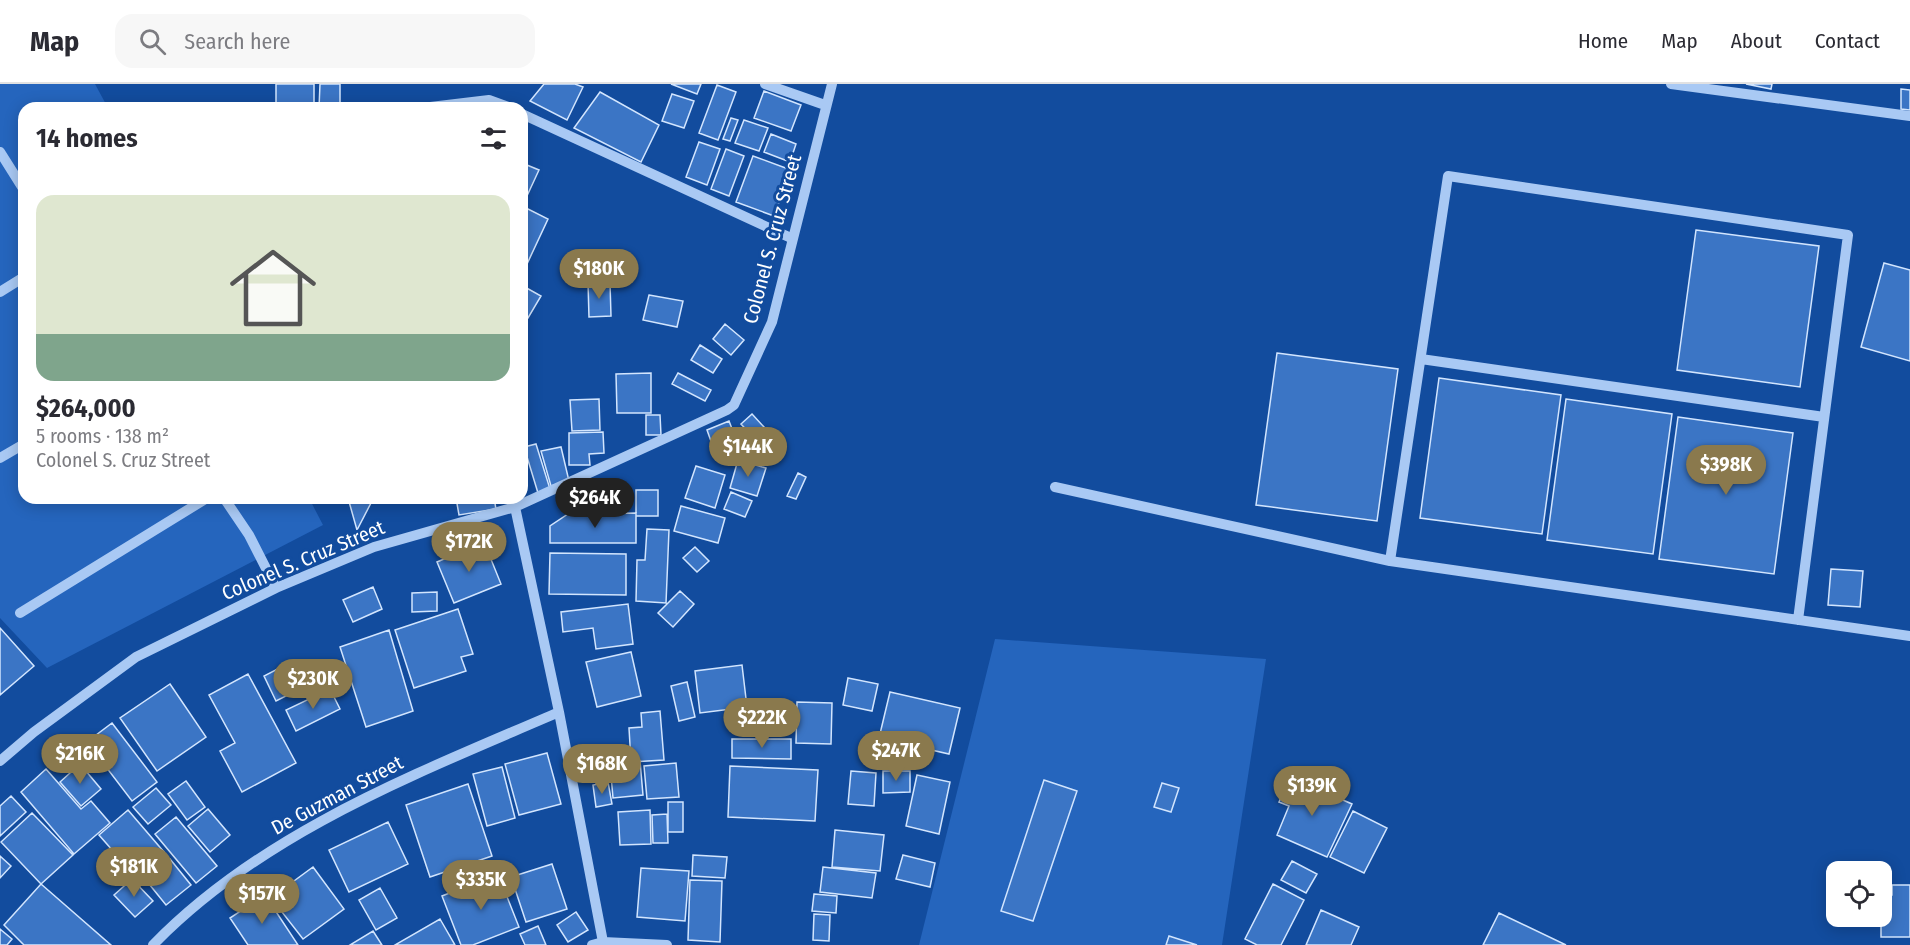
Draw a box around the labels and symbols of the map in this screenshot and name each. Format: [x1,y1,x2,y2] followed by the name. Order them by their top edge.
[738,151,806,326] street label: Colonel S. Cruz Street
[557,249,641,300] pin: $180K
[706,427,790,478] pin: $144K
[1684,445,1768,496] pin: $398K
[553,478,637,529] pin: $264K
[218,515,388,605] street label: Colonel S. Cruz Street
[427,522,511,573] pin: $172K
[271,659,355,710] pin: $230K
[720,698,804,749] pin: $222K
[854,731,938,782] pin: $247K
[38,734,122,785] pin: $216K
[560,744,644,795] pin: $168K
[267,750,407,840] street label: De Guzman Street
[1270,766,1354,817] pin: $139K
[92,847,176,898] pin: $181K
[439,860,523,911] pin: $335K
[220,874,304,925] pin: $157K

